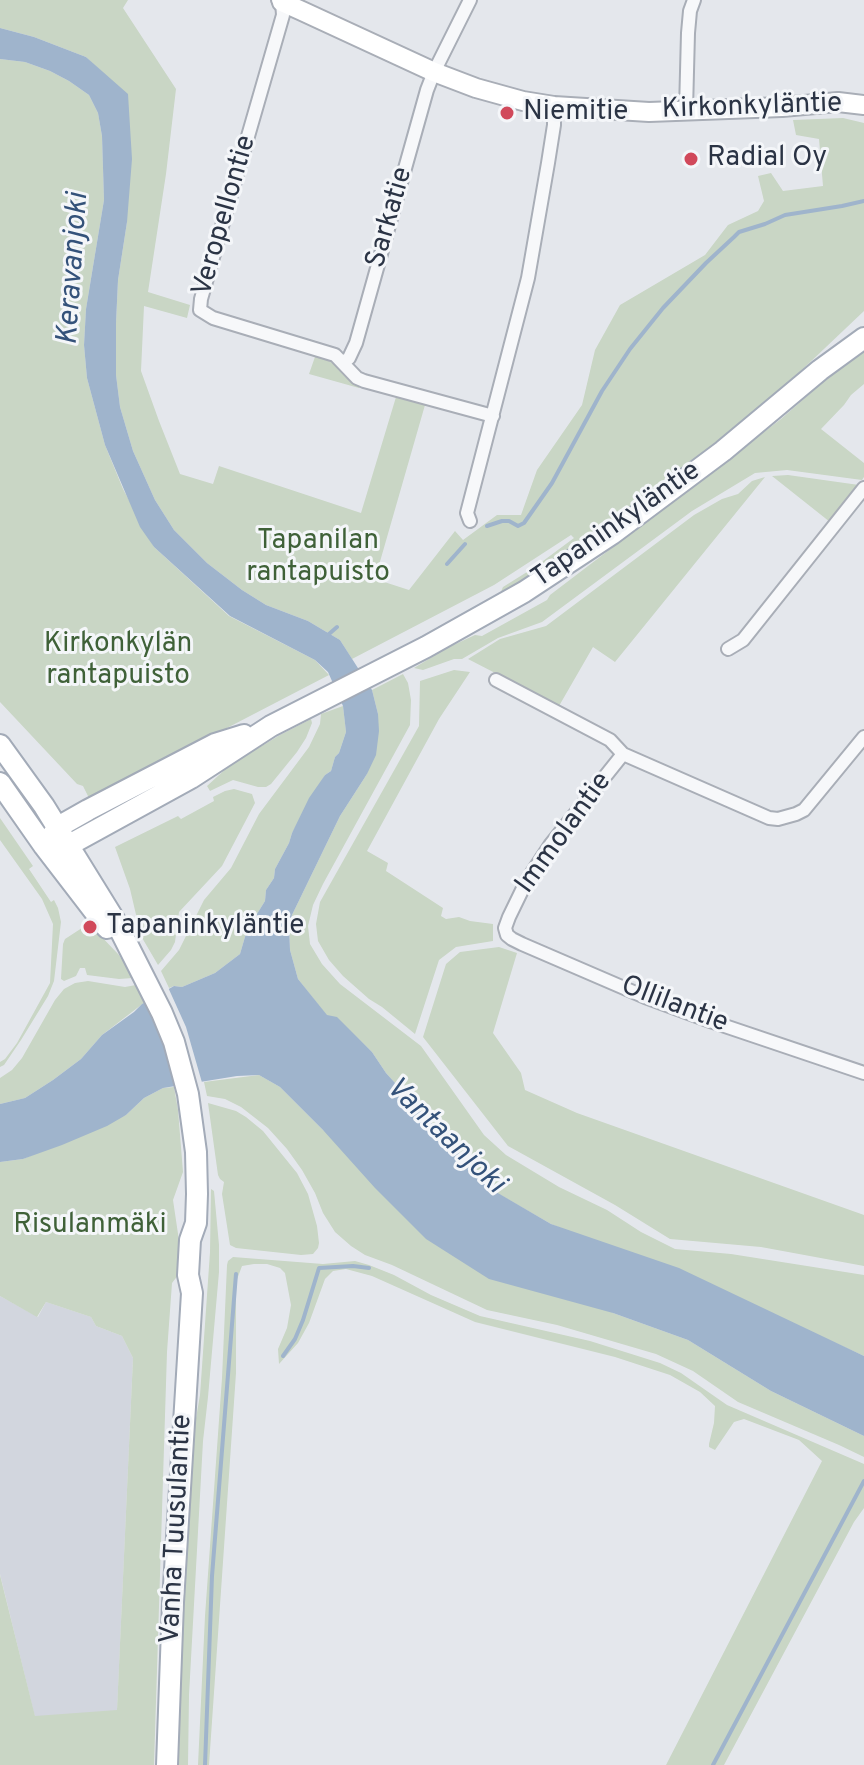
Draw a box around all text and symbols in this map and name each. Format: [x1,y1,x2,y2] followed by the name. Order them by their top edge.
[661,88,843,128] street label: Kirkonkyläntie
[523,96,628,130] place label: Niemitie
[498,104,516,122] marker: Niemitie
[187,132,265,300] street label: Veropellontie
[707,142,827,176] place label: Radial Oy
[682,150,700,168] marker: Radial Oy
[361,164,421,272] street label: Sarkatie
[52,192,98,346] water label: Keravanjoki
[526,455,708,597] street label: Tapaninkyläntie
[246,525,390,591] park label: Tapanilan rantapuisto
[44,628,192,694] park label: Kirkonkylän rantapuisto
[510,767,620,901] street label: Immolantie
[106,910,304,944] place label: Tapaninkyläntie
[81,918,99,936] marker: Tapaninkyläntie
[616,970,732,1042] street label: Ollilantie
[377,1071,511,1203] water label: Vantaanjoki
[13,1209,167,1243] park label: Risulanmäki
[155,1413,201,1645] street label: Vanha Tuusulantie

